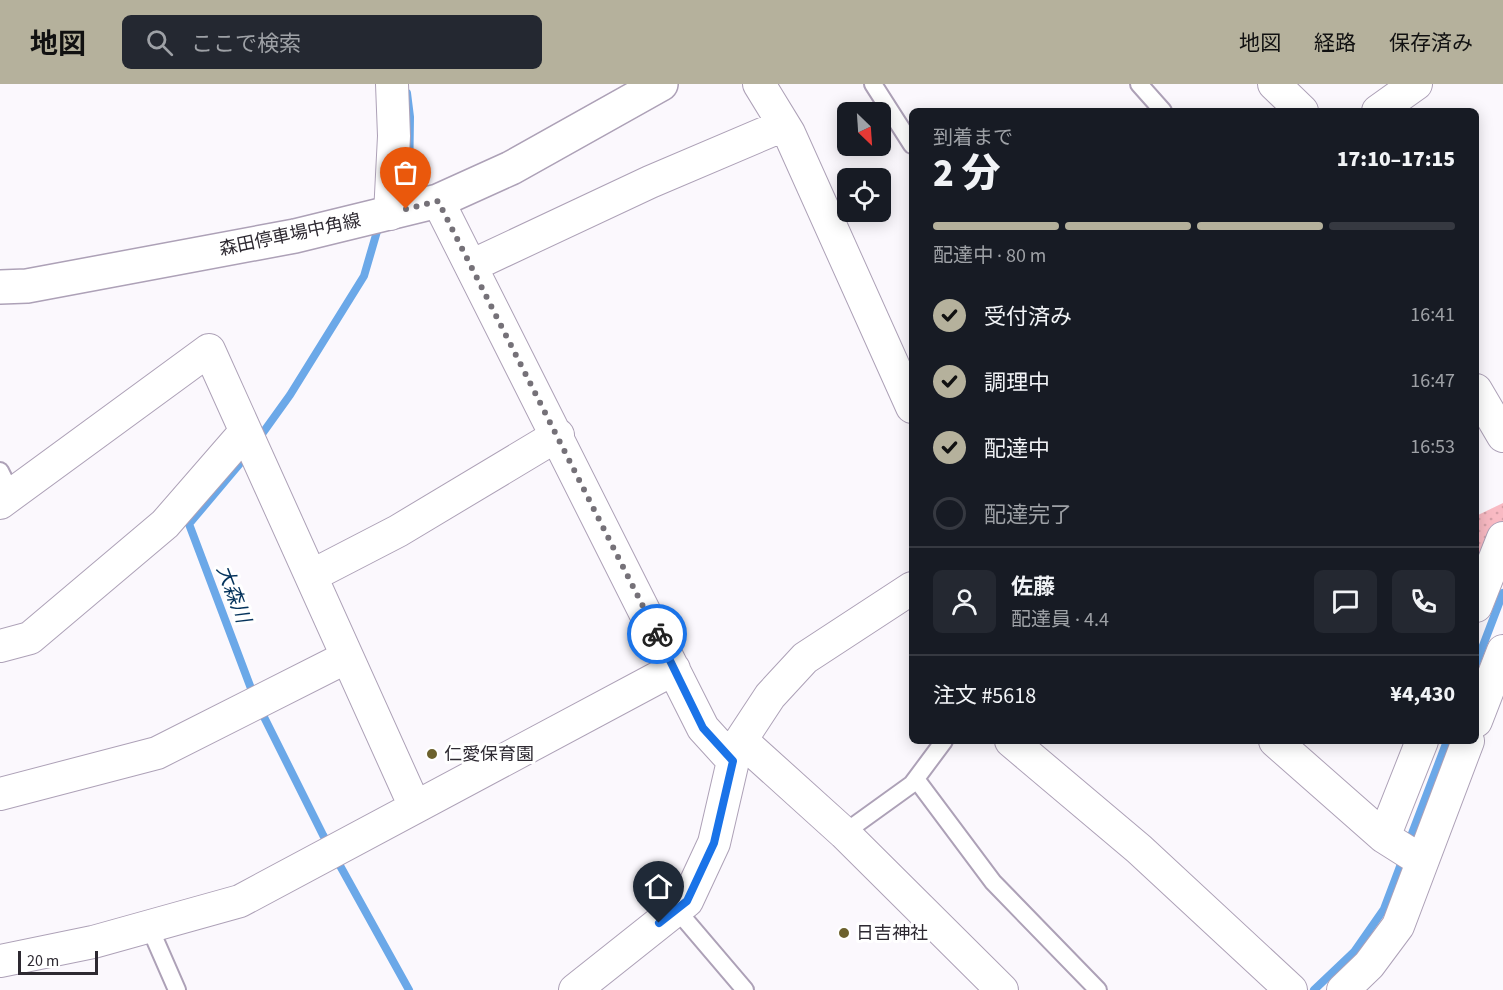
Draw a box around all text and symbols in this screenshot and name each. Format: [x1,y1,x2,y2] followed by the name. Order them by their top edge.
[122,15,542,69] search box
[30,24,86,64] text: 地図
[143,26,176,59] icon: search
[191,28,301,60] text: ここで検索
[1239,28,1281,58] text: 地図
[1314,28,1356,58] text: 経路
[1389,28,1473,58] text: 保存済み
[837,102,891,156] north arrow
[837,102,891,222] map controls
[933,124,1013,152] text: 到着まで
[1337,143,1455,175] text: 17:10–17:15
[933,146,1001,202] text: 2 分
[380,147,431,209] pin
[389,156,422,189] icon: bag
[837,168,891,222] button: locate
[217,208,363,262] street label: 森田停車場中角線
[933,242,1046,270] text: 配達中 · 80 m
[933,299,966,332] icon: check
[984,301,1072,333] text: 受付済み
[1410,301,1455,329] text: 16:41
[933,365,966,398] icon: check
[984,367,1050,399] text: 調理中
[1410,367,1455,395] text: 16:47
[933,431,966,464] icon: check
[984,433,1050,465] text: 配達中
[1410,433,1455,461] text: 16:53
[984,499,1072,531] text: 配達完了
[209,561,258,629] water label: 大森川
[933,570,996,633] button: person
[1314,570,1377,633] button: chat
[1392,570,1455,633] button: phone
[1011,571,1055,603] text: 佐藤
[627,604,687,664] courier
[1011,606,1109,634] text: 配達員 · 4.4
[641,618,674,651] icon: bike
[1390,678,1455,710] text: ¥4,430
[933,680,1036,712] text: 注文 #5618
[444,742,534,767] place label: 仁愛保育園
[425,747,439,761] marker: 仁愛保育園
[633,861,684,923] pin
[642,870,675,903] icon: home
[856,921,928,946] place label: 日吉神社
[837,926,851,940] marker: 日吉神社
[18,948,98,976] scale bar
[27,950,59,972] text: 20 m

